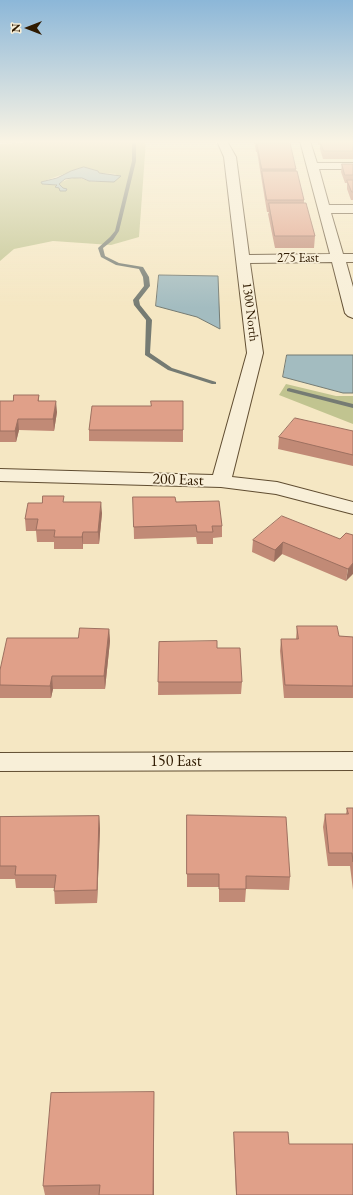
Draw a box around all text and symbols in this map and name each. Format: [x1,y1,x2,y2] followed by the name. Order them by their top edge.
[8,8,48,48] north arrow
[9,24,23,32] text: N
[277,250,319,266] street label: 275 East
[239,282,261,342] street label: 1300 North
[152,470,204,490] street label: 200 East
[150,752,202,772] street label: 150 East

